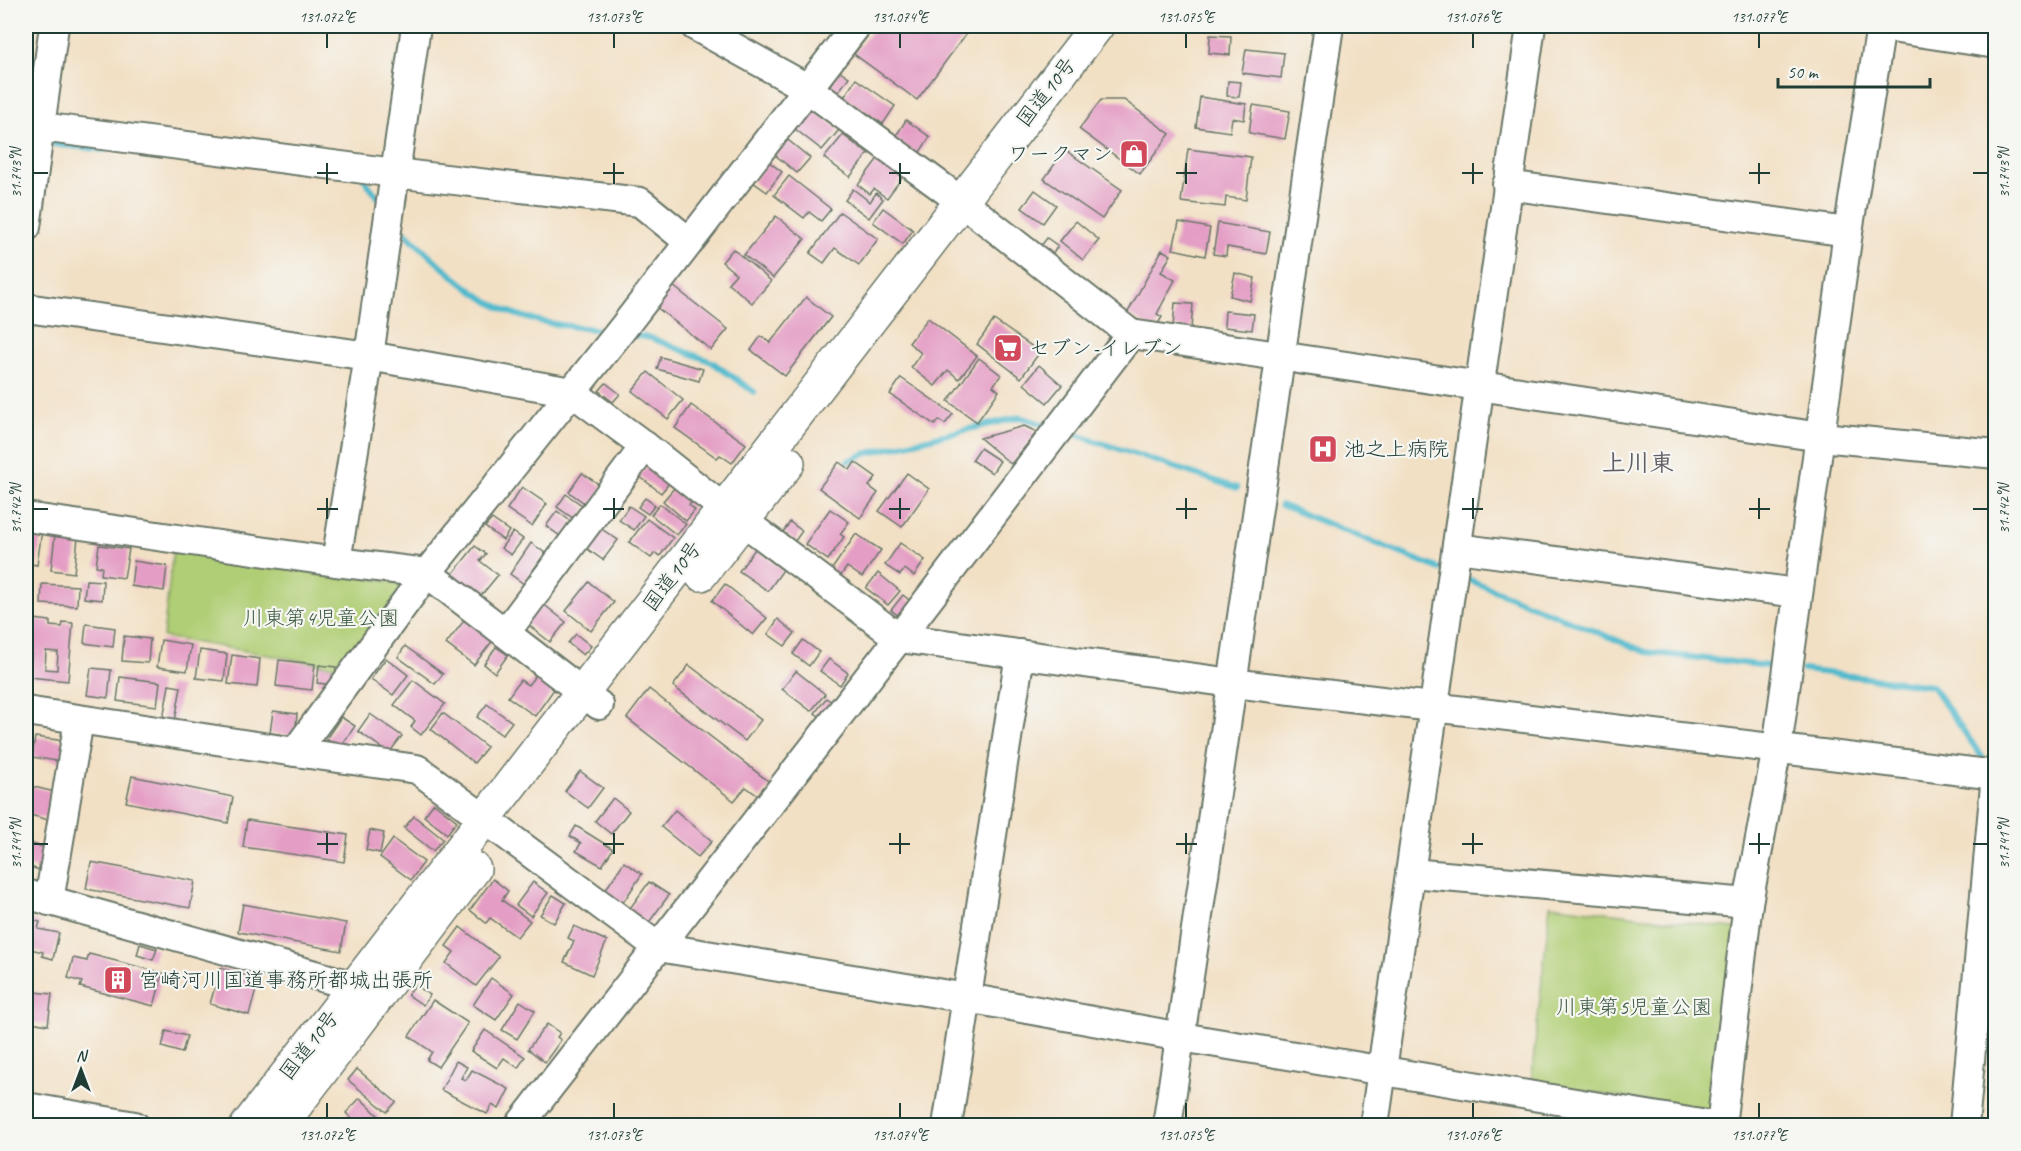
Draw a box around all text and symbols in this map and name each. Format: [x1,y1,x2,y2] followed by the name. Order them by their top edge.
[299,8,357,27] text: 131.072°E
[586,8,644,27] text: 131.073°E
[872,8,930,27] text: 131.074°E
[1158,8,1216,27] text: 131.075°E
[1445,8,1503,27] text: 131.076°E
[1731,8,1789,27] text: 131.077°E
[1778,51,1930,89] scale bar
[1011,52,1081,132] street label: 国道10号
[1787,61,1820,83] text: 50 m
[1118,138,1150,170] shop icon: ワークマン
[1008,141,1113,167] place label: ワークマン
[7,145,26,198] text: 31.743°N
[1995,145,2014,198] text: 31.743°N
[992,332,1024,364] supermarket icon: セブン-イレブン
[1029,335,1183,361] place label: セブン-イレブン
[1307,433,1339,465] hospital icon: 池之上病院
[1344,436,1449,462] place label: 池之上病院
[1602,448,1674,478] district label: 上川東
[7,481,26,534] text: 31.742°N
[1995,481,2014,534] text: 31.742°N
[637,535,707,617] street label: 国道10号
[243,605,399,631] park label: 川東第4児童公園
[7,816,26,869] text: 31.741°N
[1995,816,2014,869] text: 31.741°N
[102,964,134,996] building icon: 宮崎河川国道事務所都城出張所
[139,967,433,993] place label: 宮崎河川国道事務所都城出張所
[1556,994,1712,1020] park label: 川東第5児童公園
[274,1005,344,1085] street label: 国道10号
[51,1040,111,1100] north arrow
[76,1046,89,1066] text: N
[299,1126,357,1145] text: 131.072°E
[586,1126,644,1145] text: 131.073°E
[872,1126,930,1145] text: 131.074°E
[1158,1126,1216,1145] text: 131.075°E
[1445,1126,1503,1145] text: 131.076°E
[1731,1126,1789,1145] text: 131.077°E

